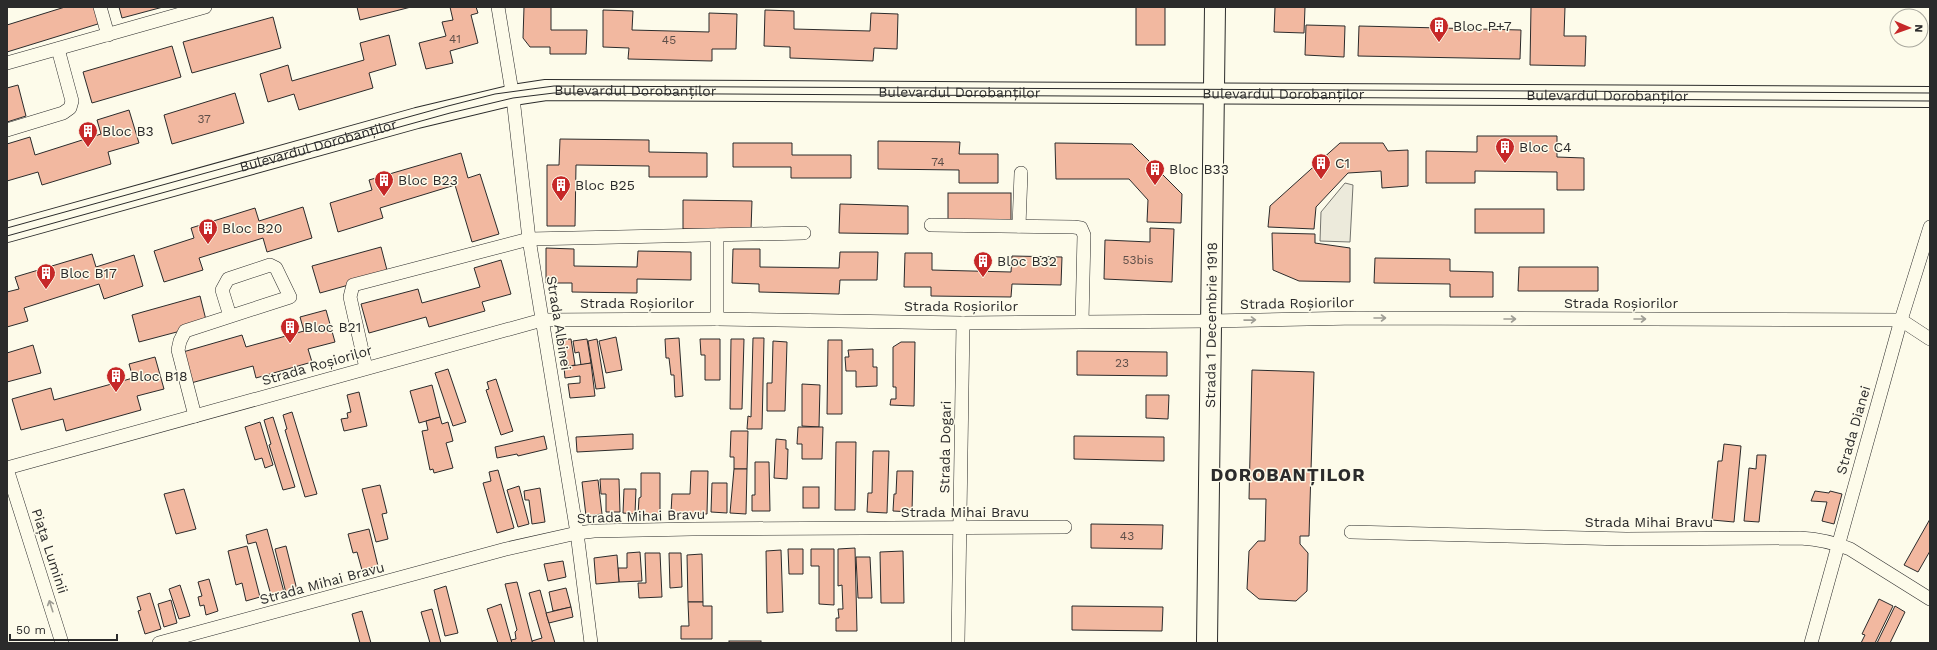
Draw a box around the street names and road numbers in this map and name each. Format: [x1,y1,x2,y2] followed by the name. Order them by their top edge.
[554,82,717,100] street label: Bulevardul Dorobanților
[878,84,1041,101] street label: Bulevardul Dorobanților
[1202,85,1365,103] street label: Bulevardul Dorobanților
[1526,87,1689,105] street label: Bulevardul Dorobanților
[238,116,399,175] street label: Bulevardul Dorobanților
[1202,242,1220,408] street label: Strada 1 Decembrie 1918
[544,275,574,371] street label: Strada Albinei
[1240,294,1355,313] street label: Strada Roșiorilor
[580,295,694,312] street label: Strada Roșiorilor
[1564,295,1678,312] street label: Strada Roșiorilor
[904,298,1018,315] street label: Strada Roșiorilor
[260,341,375,389] street label: Strada Roșiorilor
[1833,384,1873,476] street label: Strada Dianei
[936,400,954,494] street label: Strada Dogari
[901,504,1029,520] street label: Strada Mihai Bravu
[577,506,705,526] street label: Strada Mihai Bravu
[28,507,71,596] street label: Piața Luminii
[1585,514,1713,530] street label: Strada Mihai Bravu
[258,559,386,607] street label: Strada Mihai Bravu

